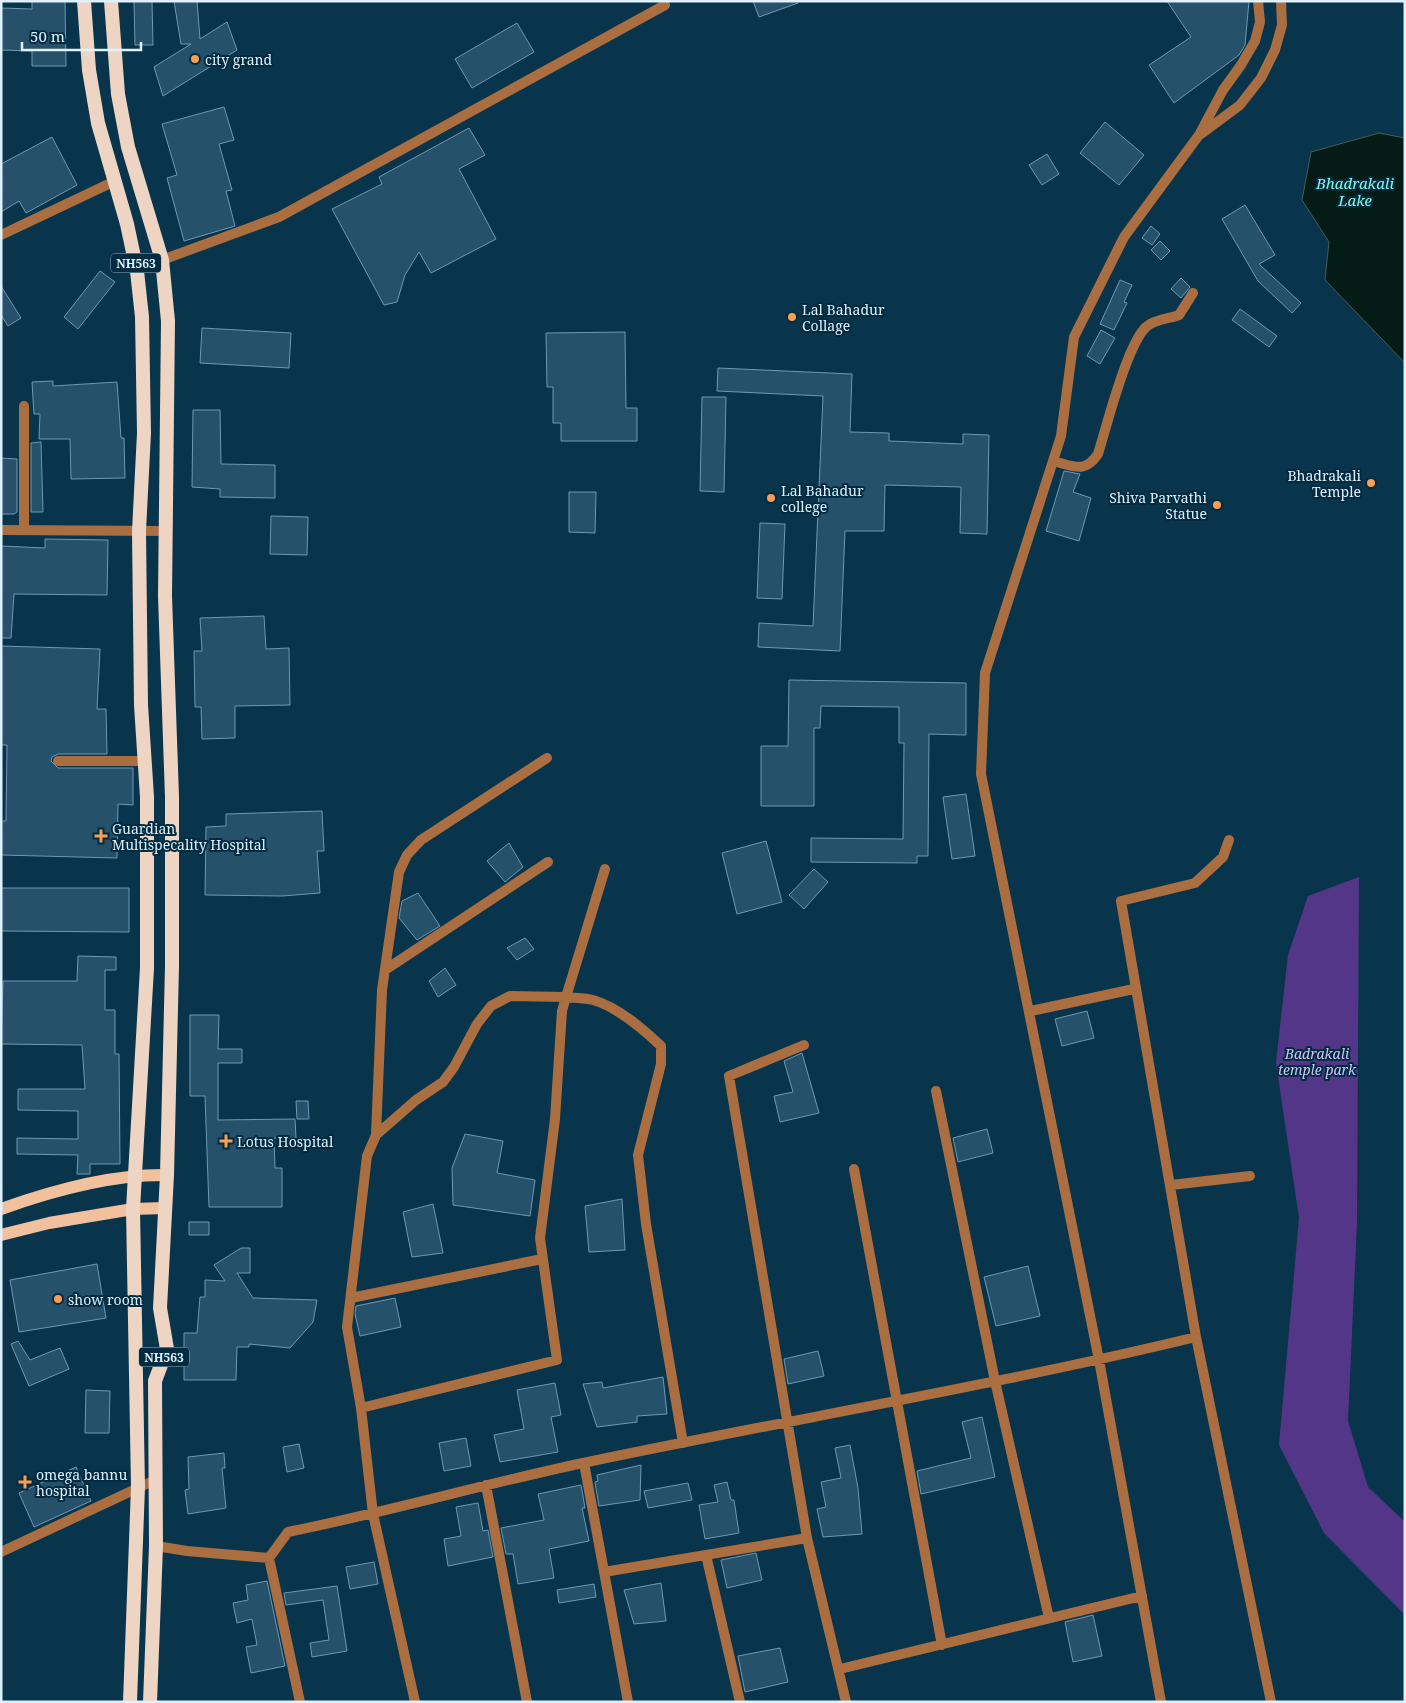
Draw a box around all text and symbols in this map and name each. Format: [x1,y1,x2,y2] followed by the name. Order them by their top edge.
[22,20,141,52] scale bar
[30,26,65,46] text: 50 m
[205,50,273,69] place label: city grand
[189,53,201,65] marker: city grand
[1315,173,1394,210] water label: Bhadrakali Lake
[111,254,161,272] road number: NH563
[802,300,885,335] place label: Lal Bahadur Collage
[786,311,798,323] marker: Lal Bahadur Collage
[1287,466,1362,501] place label: Bhadrakali Temple
[1365,477,1377,489] marker: Bhadrakali Temple
[781,481,864,516] place label: Lal Bahadur college
[1109,488,1208,523] place label: Shiva Parvathi Statue
[765,492,777,504] marker: Lal Bahadur college
[1211,499,1223,511] marker: Shiva Parvathi Statue
[112,819,267,854] place label: Guardian Multispecality Hospital
[94,829,108,843] marker: Guardian Multispecality Hospital
[1278,1044,1357,1079] park label: Badrakali temple park
[237,1132,334,1151] place label: Lotus Hospital
[219,1134,233,1148] marker: Lotus Hospital
[68,1290,143,1309] place label: show room
[52,1293,64,1305] marker: show room
[139,1348,189,1366] road number: NH563
[36,1465,127,1500] place label: omega bannu hospital
[18,1475,32,1489] marker: omega bannu hospital

